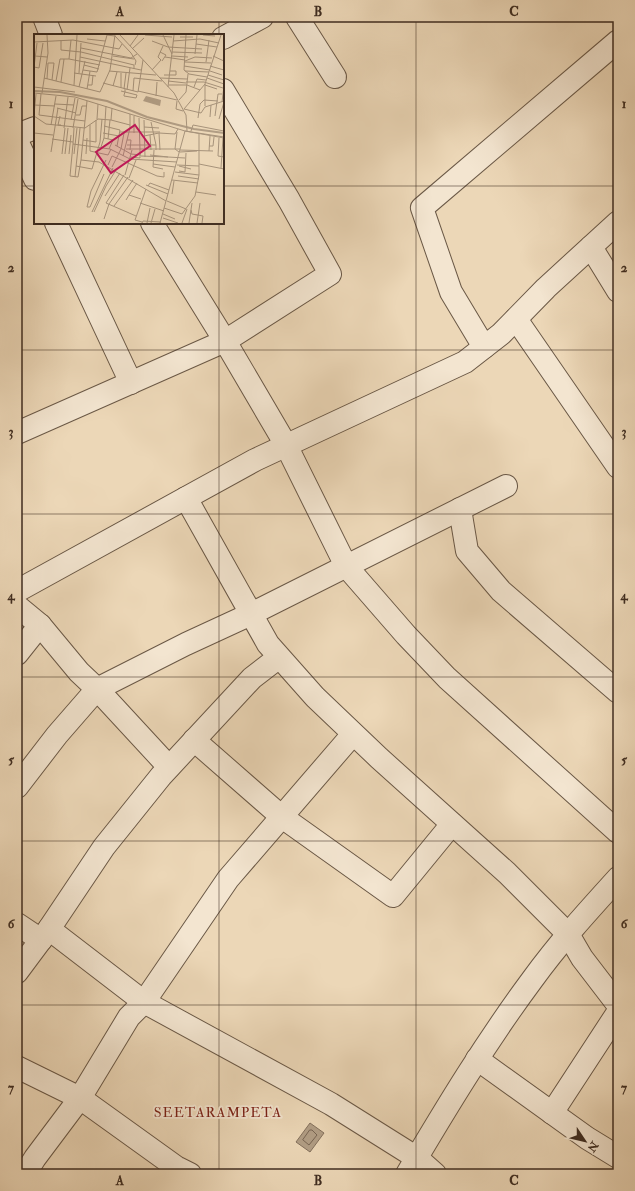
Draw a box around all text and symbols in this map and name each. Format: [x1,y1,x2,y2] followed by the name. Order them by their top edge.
[115,4,125,20] text: A
[314,4,322,20] text: B
[509,4,519,20] text: C
[34,34,224,224] inset map
[9,96,14,112] text: 1
[622,96,627,112] text: 1
[8,260,15,276] text: 2
[621,260,628,276] text: 2
[9,424,14,440] text: 3
[622,424,627,440] text: 3
[6,588,15,604] text: 4
[619,588,628,604] text: 4
[8,752,14,768] text: 5
[621,752,627,768] text: 5
[8,916,16,932] text: 6
[621,916,629,932] text: 6
[8,1080,15,1096] text: 7
[621,1080,628,1096] text: 7
[154,1104,282,1121] district label: SEETARAMPETA
[565,1121,605,1161] north arrow
[584,1138,602,1155] text: N
[115,1173,125,1189] text: A
[314,1173,322,1189] text: B
[509,1173,519,1189] text: C

